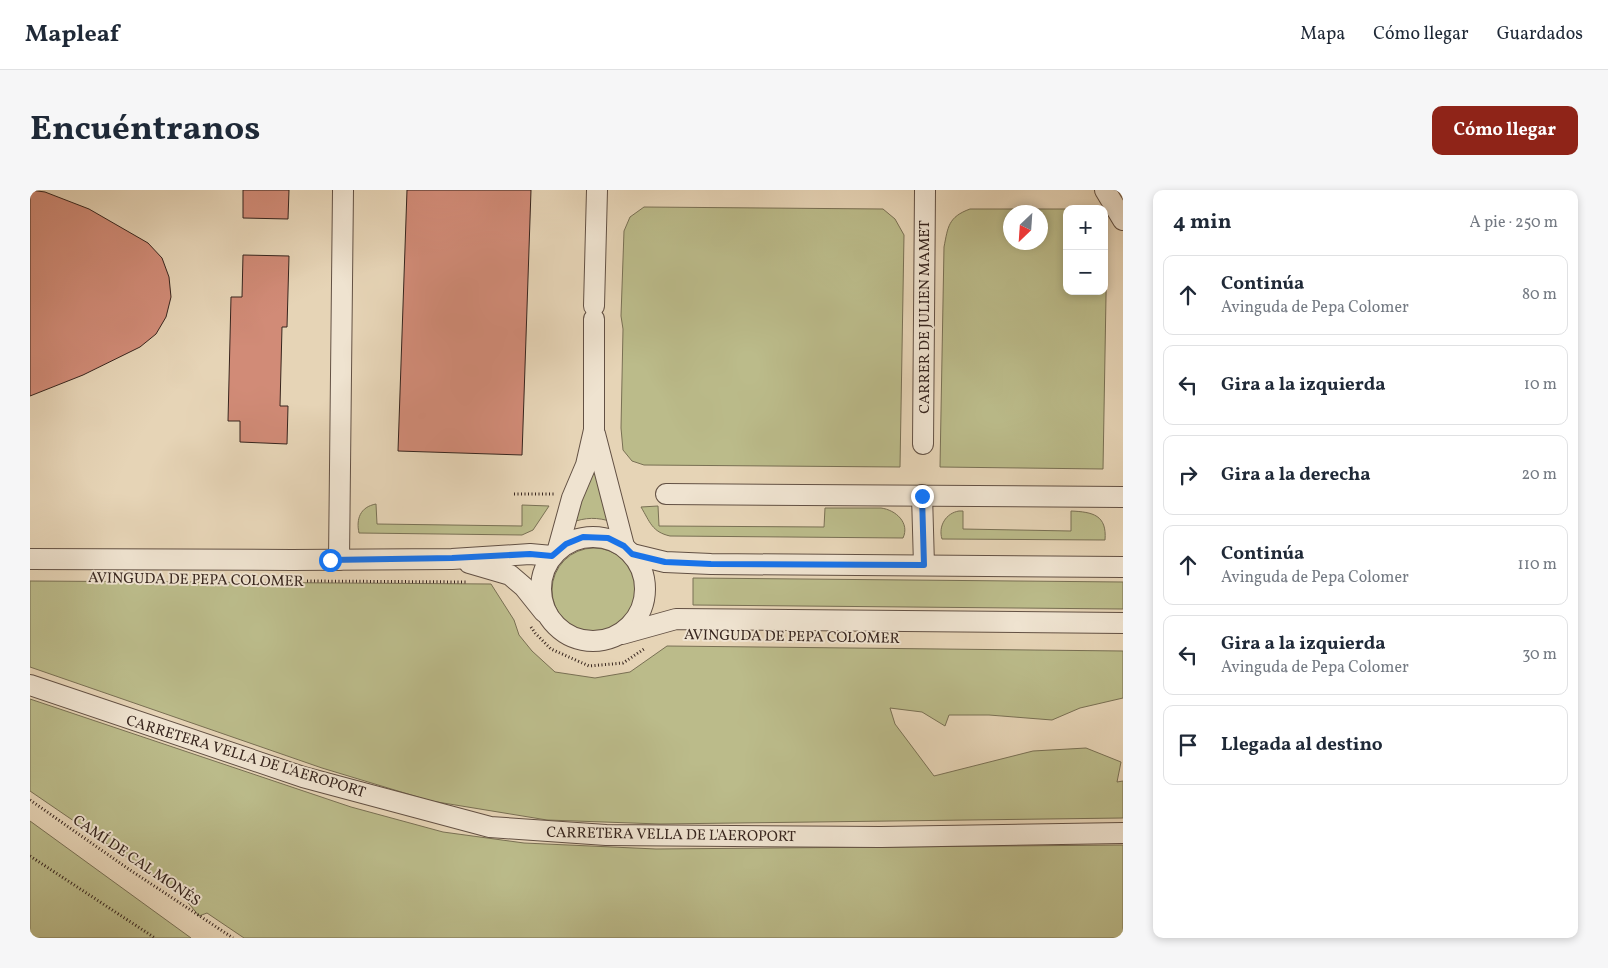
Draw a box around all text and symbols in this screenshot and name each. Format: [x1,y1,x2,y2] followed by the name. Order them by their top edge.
[25,18,119,52] text: Mapleaf
[1300,22,1345,47] text: Mapa
[1373,22,1469,47] text: Cómo llegar
[1497,22,1583,47] text: Guardados
[30,106,260,154] text: Encuéntranos
[1432,106,1578,155] button: Cómo llegar
[1003,205,1048,250] north arrow
[1063,205,1108,295] map controls
[1063,205,1108,250] button: +
[1173,208,1232,237] text: 4 min
[1469,212,1558,234] text: A pie · 250 m
[915,220,936,414] street label: CARRER DE JULIEN MAMET
[1063,250,1108,295] button: −
[1221,271,1304,297] text: Continúa
[1174,281,1202,309] icon: ahead
[1522,284,1557,306] text: 80 m
[1221,297,1409,319] text: Avinguda de Pepa Colomer
[1174,371,1202,399] icon: left
[1221,372,1386,398] text: Gira a la izquierda
[1524,374,1557,396] text: 10 m
[1174,461,1202,489] icon: right
[1221,462,1371,488] text: Gira a la derecha
[1522,464,1557,486] text: 20 m
[911,485,934,508] route end
[1221,541,1304,567] text: Continúa
[319,549,342,572] route start
[1174,551,1202,579] icon: ahead
[1518,554,1557,576] text: 110 m
[1221,567,1409,589] text: Avinguda de Pepa Colomer
[88,568,304,593] street label: AVINGUDA DE PEPA COLOMER
[684,625,900,650] street label: AVINGUDA DE PEPA COLOMER
[1221,631,1386,657] text: Gira a la izquierda
[1174,641,1202,669] icon: left
[1522,644,1557,666] text: 30 m
[1221,657,1409,679] text: Avinguda de Pepa Colomer
[123,711,368,804] street label: CARRETERA VELLA DE L'AEROPORT
[1174,731,1202,759] icon: arrive
[1221,732,1383,758] text: Llegada al destino
[68,811,204,912] street label: CAMÍ DE CAL MONÉS
[546,823,796,848] street label: CARRETERA VELLA DE L'AEROPORT

